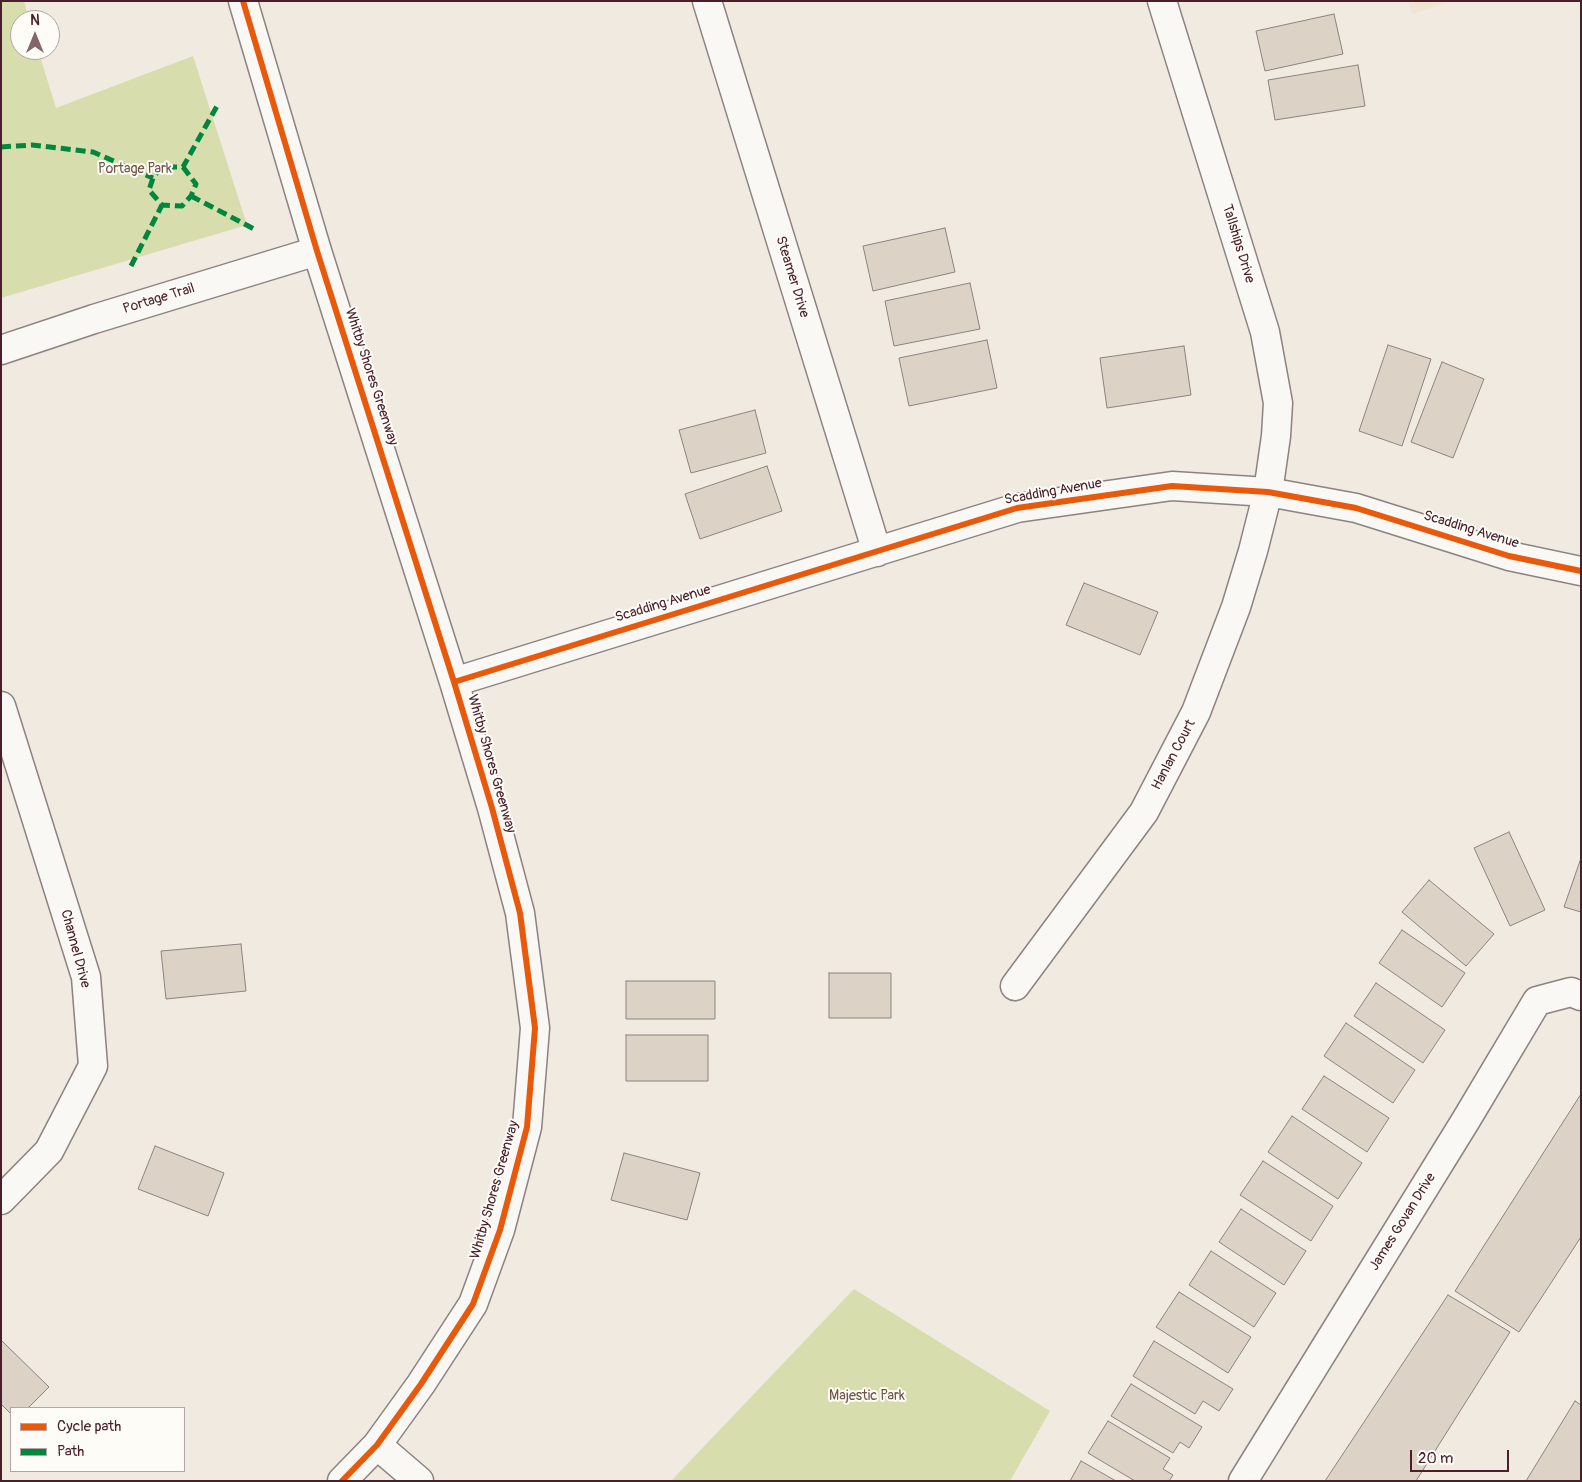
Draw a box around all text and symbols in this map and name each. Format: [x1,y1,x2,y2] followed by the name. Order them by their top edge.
[10,10,60,60] north arrow
[30,12,40,29] text: N
[98,161,172,177] park label: Portage Park
[1218,203,1258,285] street label: Tallships Drive
[772,234,812,320] street label: Steamer Drive
[121,280,197,318] street label: Portage Trail
[341,306,401,448] street label: Whitby Shores Greenway
[1003,475,1103,509] street label: Scadding Avenue
[1421,508,1521,552] street label: Scadding Avenue
[613,582,713,626] street label: Scadding Avenue
[463,693,519,835] street label: Whitby Shores Greenway
[1148,717,1200,793] street label: Hanlan Court
[56,908,94,990] street label: Channel Drive
[467,1119,523,1261] street label: Whitby Shores Greenway
[1366,1170,1440,1274] street label: James Govan Drive
[829,1388,905,1404] park label: Majestic Park
[10,1407,185,1472] legend
[57,1417,121,1436] text: Cycle path
[1412,1440,1511,1472] scale bar
[57,1442,84,1461] text: Path
[1418,1449,1453,1468] text: 20 m

